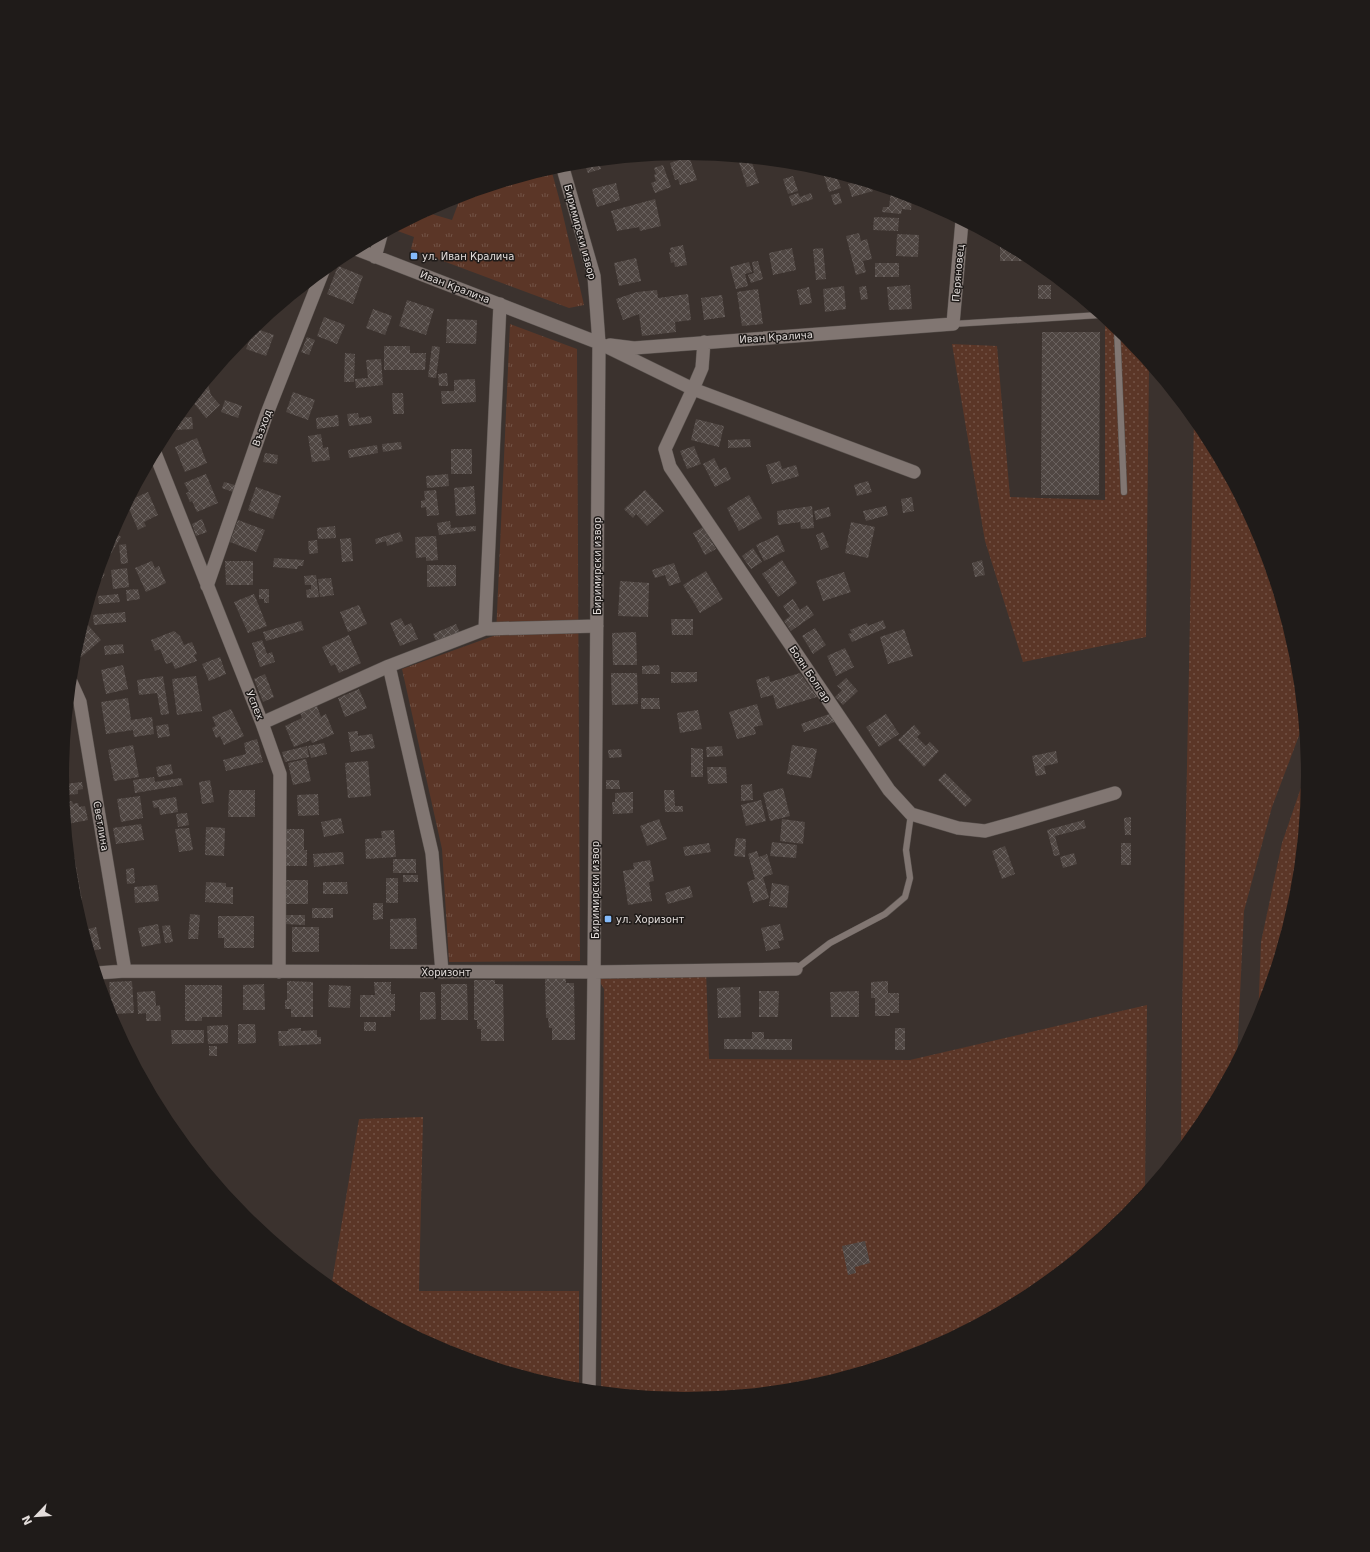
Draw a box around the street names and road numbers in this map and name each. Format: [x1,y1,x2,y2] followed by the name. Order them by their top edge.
[562,183,598,281] street label: Биримирски извор
[950,244,966,302] street label: Перяновец
[419,269,491,305] street label: Иван Кралича
[739,329,813,345] street label: Иван Кралича
[250,408,274,448] street label: Възход
[592,517,603,615] street label: Биримирски извор
[787,644,833,704] street label: Боян Болгар
[244,689,266,721] street label: Успех
[91,800,111,852] street label: Светлина
[590,841,601,939] street label: Биримирски извор
[421,967,471,978] street label: Хоризонт

